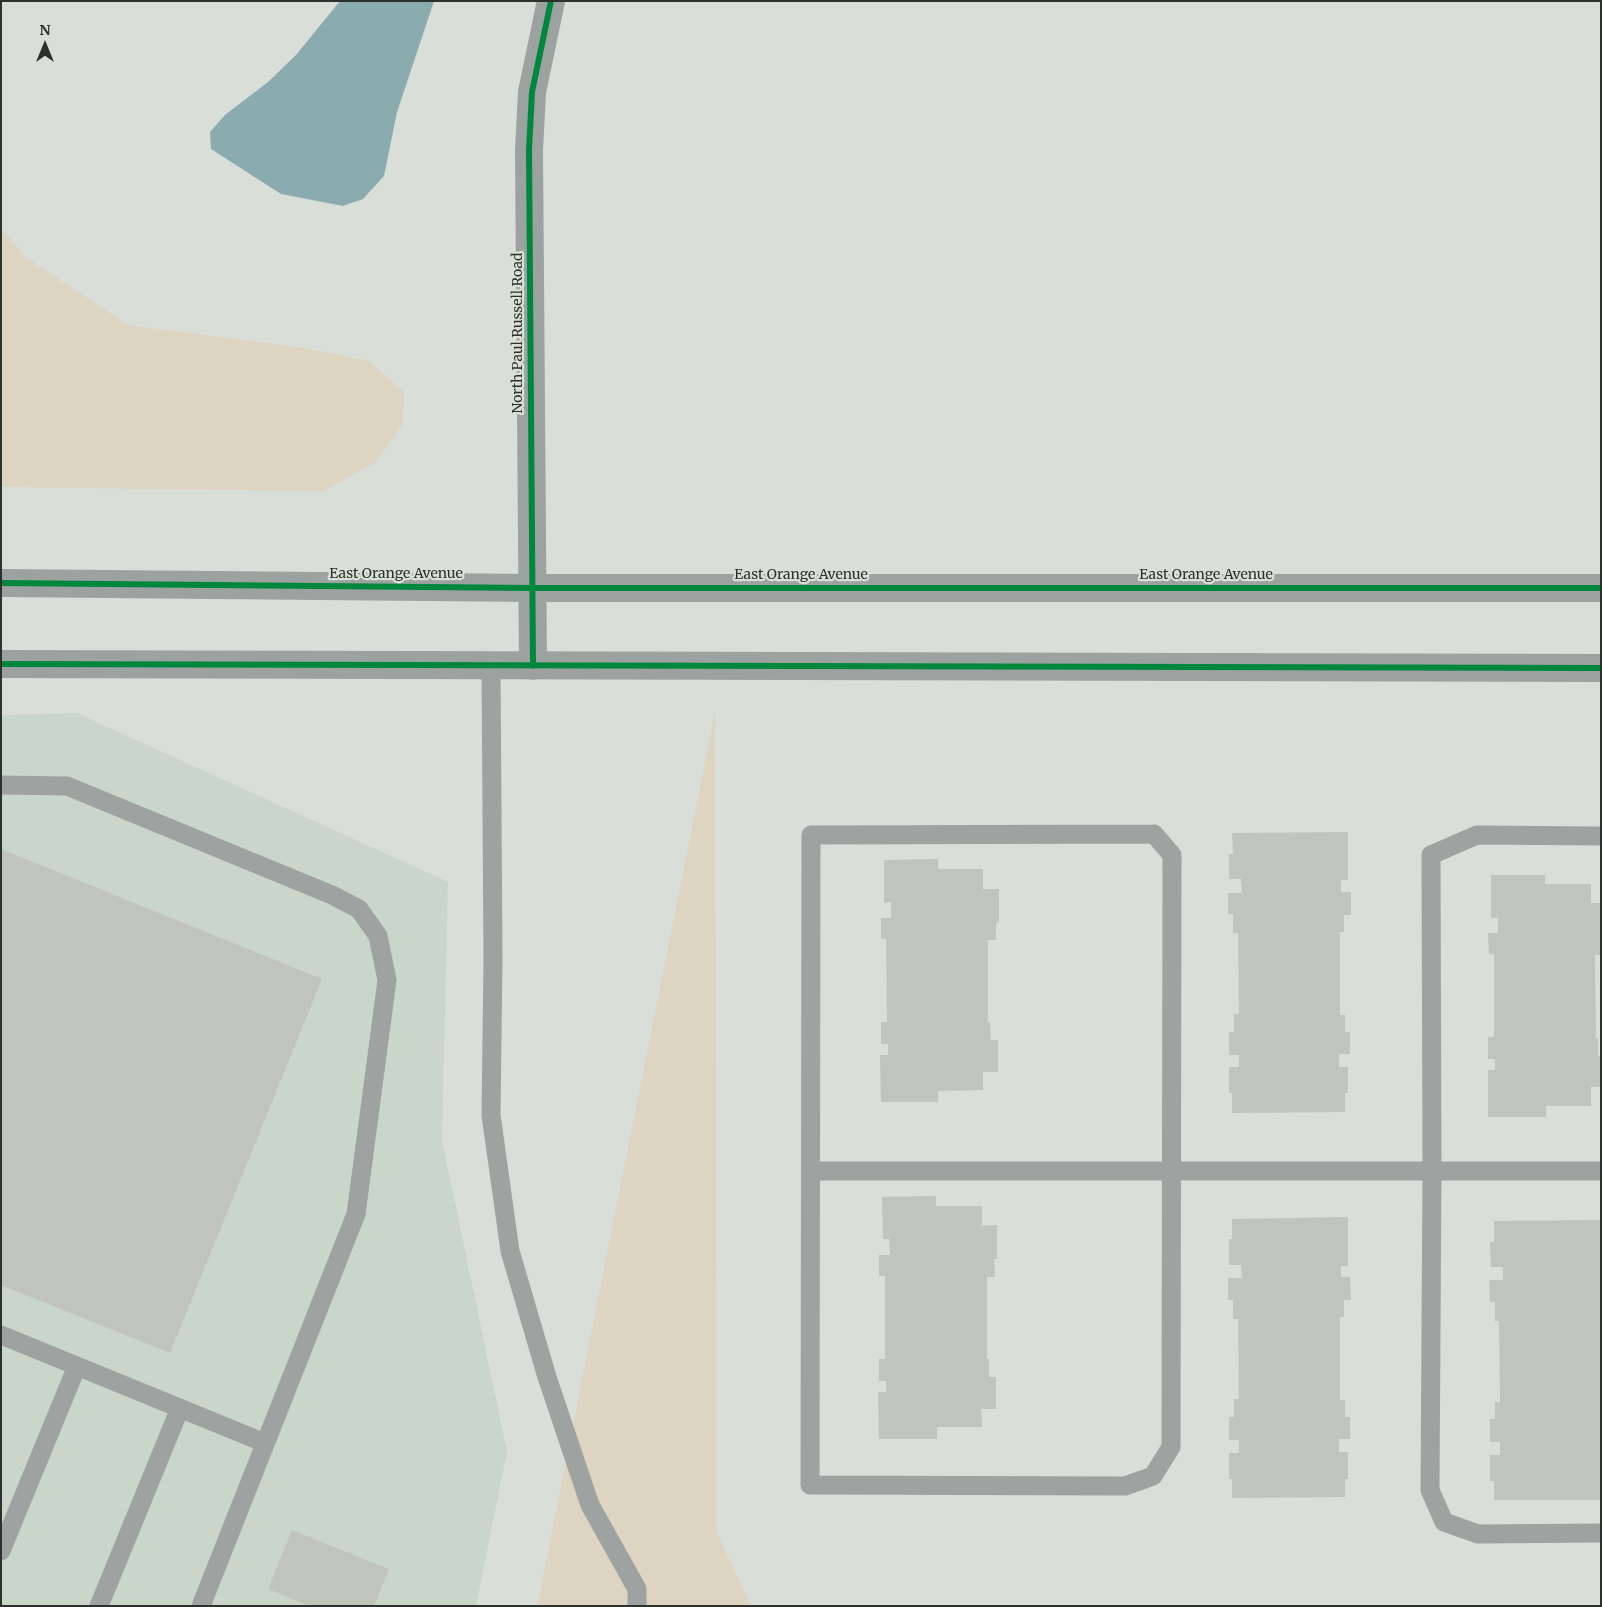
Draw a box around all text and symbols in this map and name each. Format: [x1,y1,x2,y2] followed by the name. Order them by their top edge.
[20,20,70,70] north arrow
[39,21,51,39] text: N
[510,253,526,413] street label: North Paul Russell Road
[329,566,463,582] street label: East Orange Avenue
[734,567,868,583] street label: East Orange Avenue
[1139,567,1273,583] street label: East Orange Avenue

